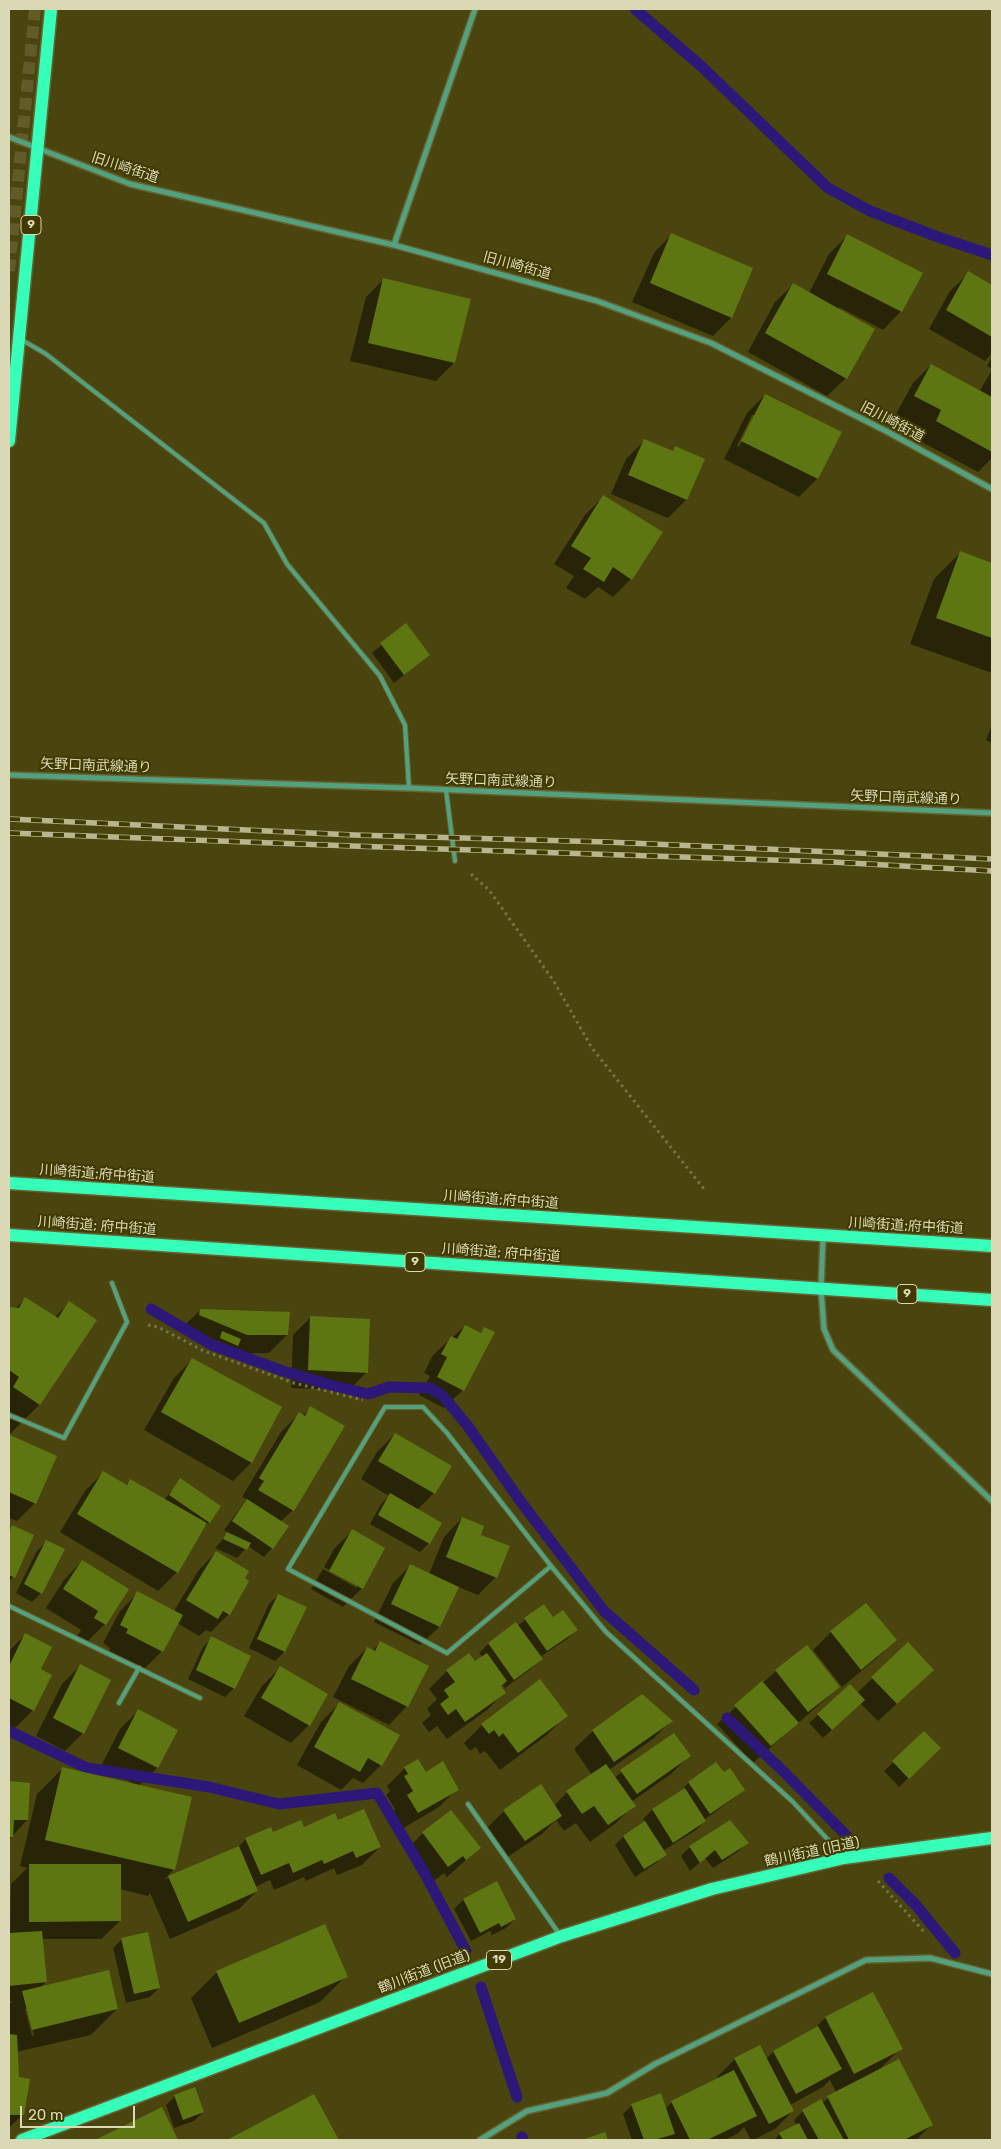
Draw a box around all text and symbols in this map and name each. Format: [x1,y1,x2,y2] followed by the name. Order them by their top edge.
[89,149,161,187] street label: 旧川崎街道
[21,216,41,234] road number: 9
[481,249,553,283] street label: 旧川崎街道
[857,398,927,446] street label: 旧川崎街道
[40,756,152,776] street label: 矢野口南武線通り
[445,771,557,791] street label: 矢野口南武線通り
[850,788,962,808] street label: 矢野口南武線通り
[39,1162,155,1186] street label: 川崎街道;府中街道
[443,1188,559,1212] street label: 川崎街道;府中街道
[37,1213,157,1239] street label: 川崎街道; 府中街道
[848,1215,964,1237] street label: 川崎街道;府中街道
[441,1240,561,1266] street label: 川崎街道; 府中街道
[405,1252,425,1272] road number: 9
[897,1285,917,1304] road number: 9
[763,1834,861,1870] street label: 鶴川街道 (旧道)
[376,1947,472,1997] street label: 鶴川街道 (旧道)
[486,1950,512,1970] road number: 19
[22,2096,138,2128] scale bar
[28,2106,63,2124] text: 20 m

